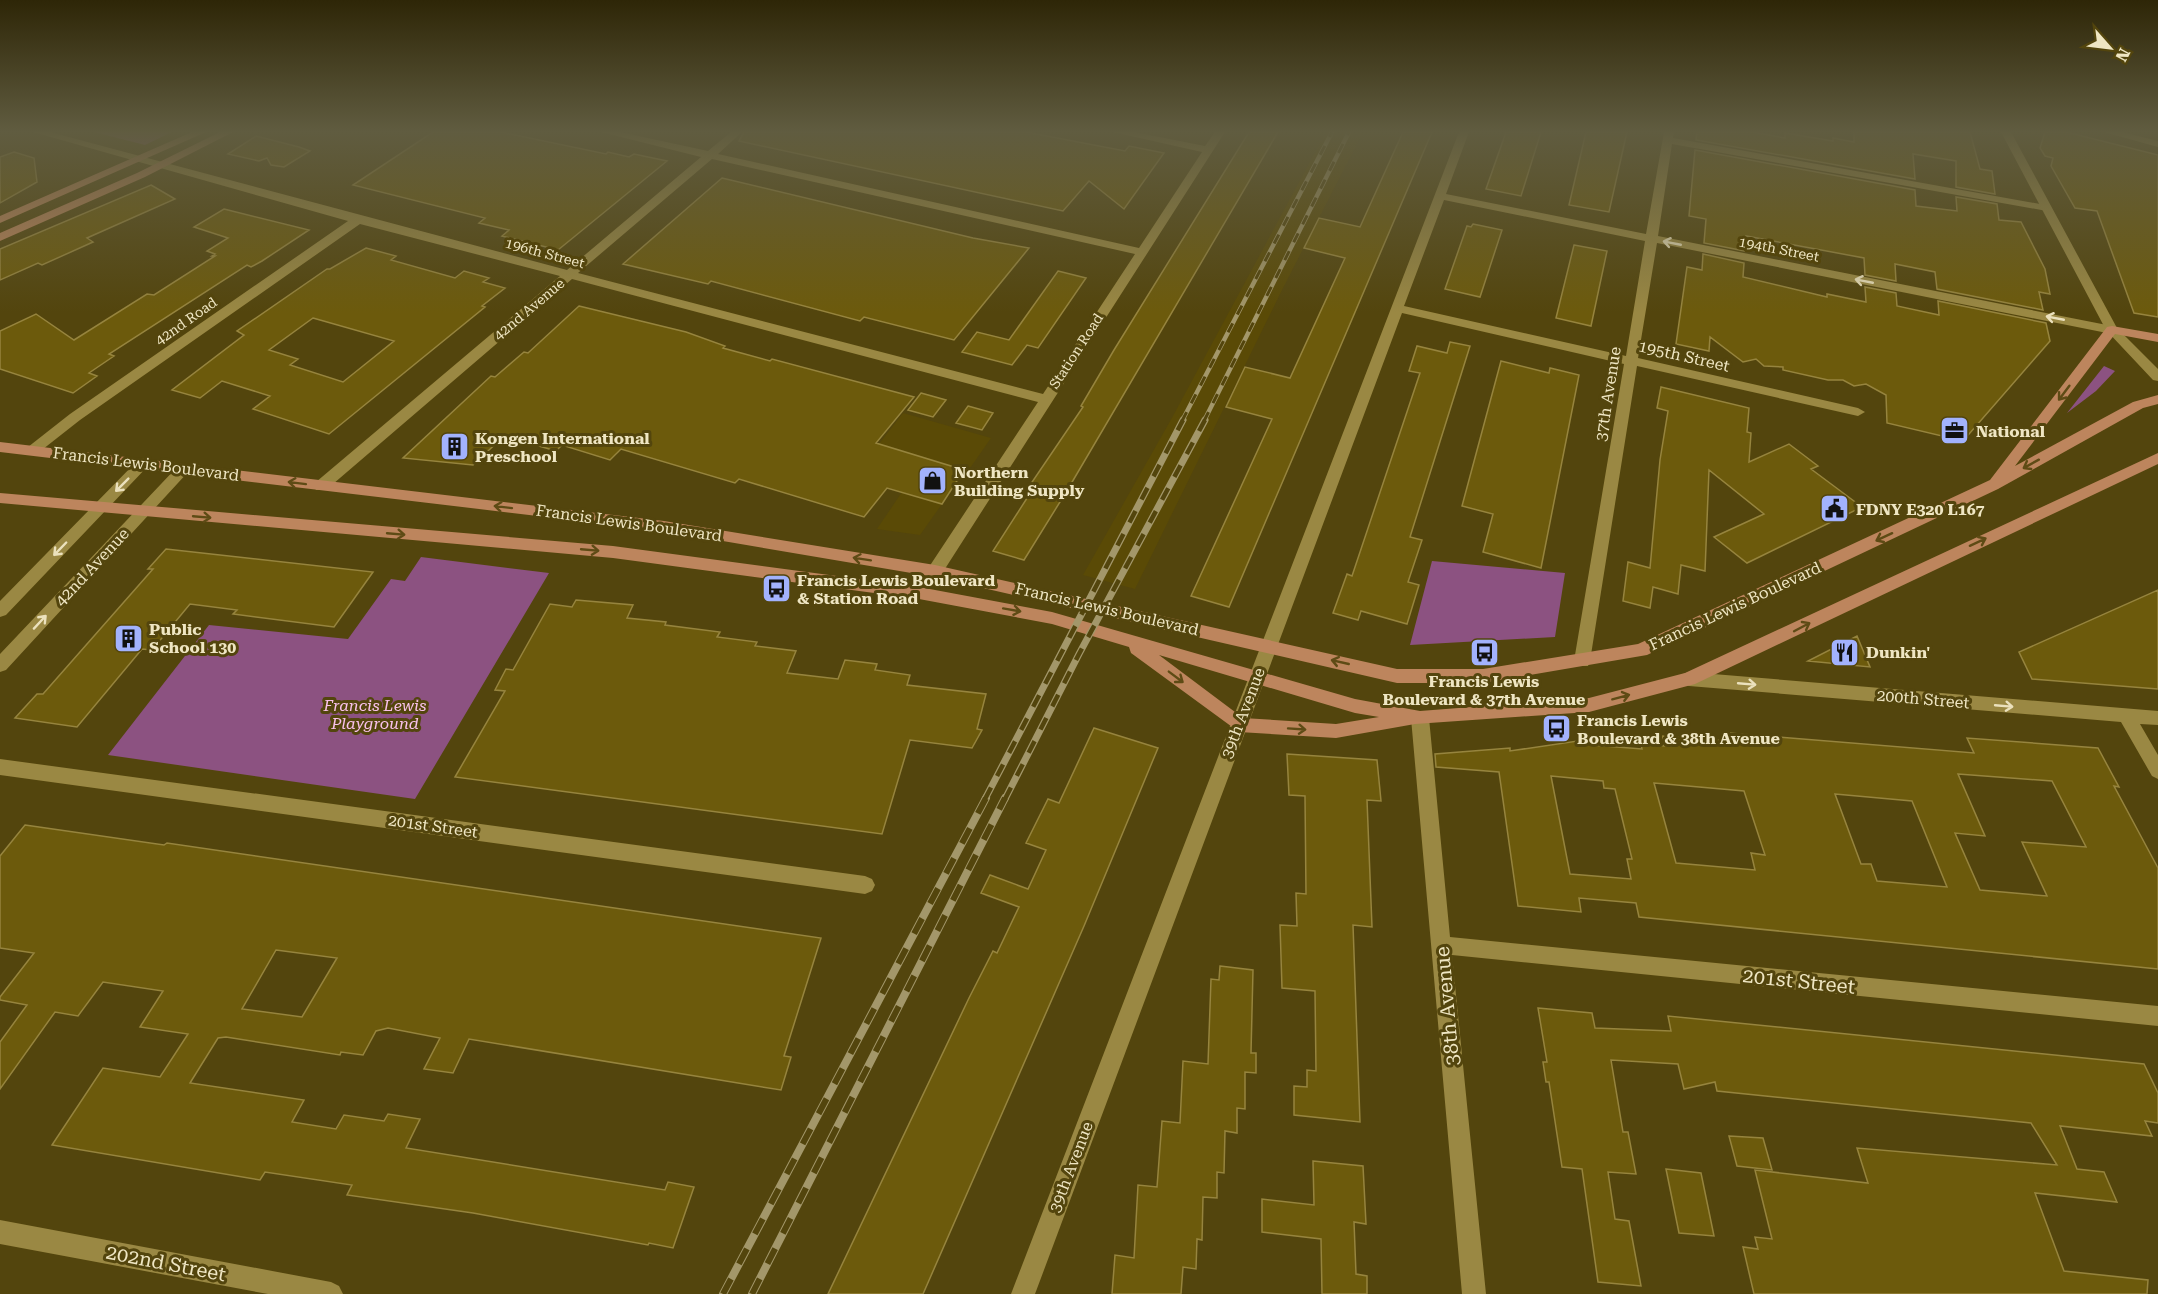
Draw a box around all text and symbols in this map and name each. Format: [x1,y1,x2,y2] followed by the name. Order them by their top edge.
[2080,18,2140,78] north arrow
[2112,45,2134,65] text: N
[1737,233,1821,265] street label: 194th Street
[504,235,586,271] street label: 196th Street
[1663,237,1683,248] one-way arrow
[490,275,568,343] street label: 42nd Avenue
[1854,275,1874,286] one-way arrow
[152,294,220,348] street label: 42nd Road
[1046,310,1106,392] street label: Station Road
[2046,312,2065,323] one-way arrow
[1636,336,1732,376] street label: 195th Street
[1591,345,1625,443] street label: 37th Avenue
[2058,384,2070,400] one-way arrow
[1939,415,1971,447] office icon: National
[1976,422,2046,441] place label: National
[475,429,650,466] place label: Kongen International Preschool
[438,431,470,463] building icon: Kongen International Preschool
[52,443,240,485] street label: Francis Lewis Boulevard
[2023,459,2041,470] one-way arrow
[954,463,1085,500] place label: Northern Building Supply
[917,465,949,497] shop icon: Northern Building Supply
[114,478,129,493] one-way arrow
[288,478,308,489] one-way arrow
[1819,493,1851,525] public building icon: FDNY E320 L167
[1856,500,1985,519] place label: FDNY E320 L167
[493,501,513,512] one-way arrow
[535,501,723,545] street label: Francis Lewis Boulevard
[191,512,211,523] one-way arrow
[51,524,133,610] street label: 42nd Avenue
[386,528,406,539] one-way arrow
[1875,532,1893,543] one-way arrow
[1968,535,1986,547] one-way arrow
[52,542,67,557] one-way arrow
[580,545,600,556] one-way arrow
[853,553,872,564] one-way arrow
[1646,558,1824,654] street label: Francis Lewis Boulevard
[797,571,995,608] place label: Francis Lewis Boulevard & Station Road
[760,573,792,605] bus stop icon: Francis Lewis Boulevard & Station Road
[1013,579,1201,639] street label: Francis Lewis Boulevard
[1002,605,1021,616] one-way arrow
[33,615,47,630] one-way arrow
[149,620,236,657] place label: Public School 130
[1793,621,1810,633] one-way arrow
[112,622,144,654] building icon: Public School 130
[1829,636,1861,668] restaurant icon: Dunkin'
[1468,637,1500,669] bus stop icon: Francis Lewis Boulevard & 37th Avenue
[1866,643,1930,662] place label: Dunkin'
[1331,656,1350,668] one-way arrow
[1217,665,1269,761] street label: 39th Avenue
[1167,671,1183,684] one-way arrow
[1382,672,1586,709] place label: Francis Lewis Boulevard & 37th Avenue
[1737,679,1757,690] one-way arrow
[1876,685,1970,713] street label: 200th Street
[1611,691,1630,702] one-way arrow
[322,696,427,733] park label: Francis Lewis Playground
[1994,701,2014,712] one-way arrow
[1577,711,1780,748] place label: Francis Lewis Boulevard & 38th Avenue
[1540,713,1572,745] bus stop icon: Francis Lewis Boulevard & 38th Avenue
[1286,724,1306,735] one-way arrow
[387,810,479,842] street label: 201st Street
[1430,945,1464,1067] street label: 38th Avenue
[1742,963,1857,999] street label: 201st Street
[1045,1119,1097,1215] street label: 39th Avenue
[104,1240,229,1286] street label: 202nd Street

